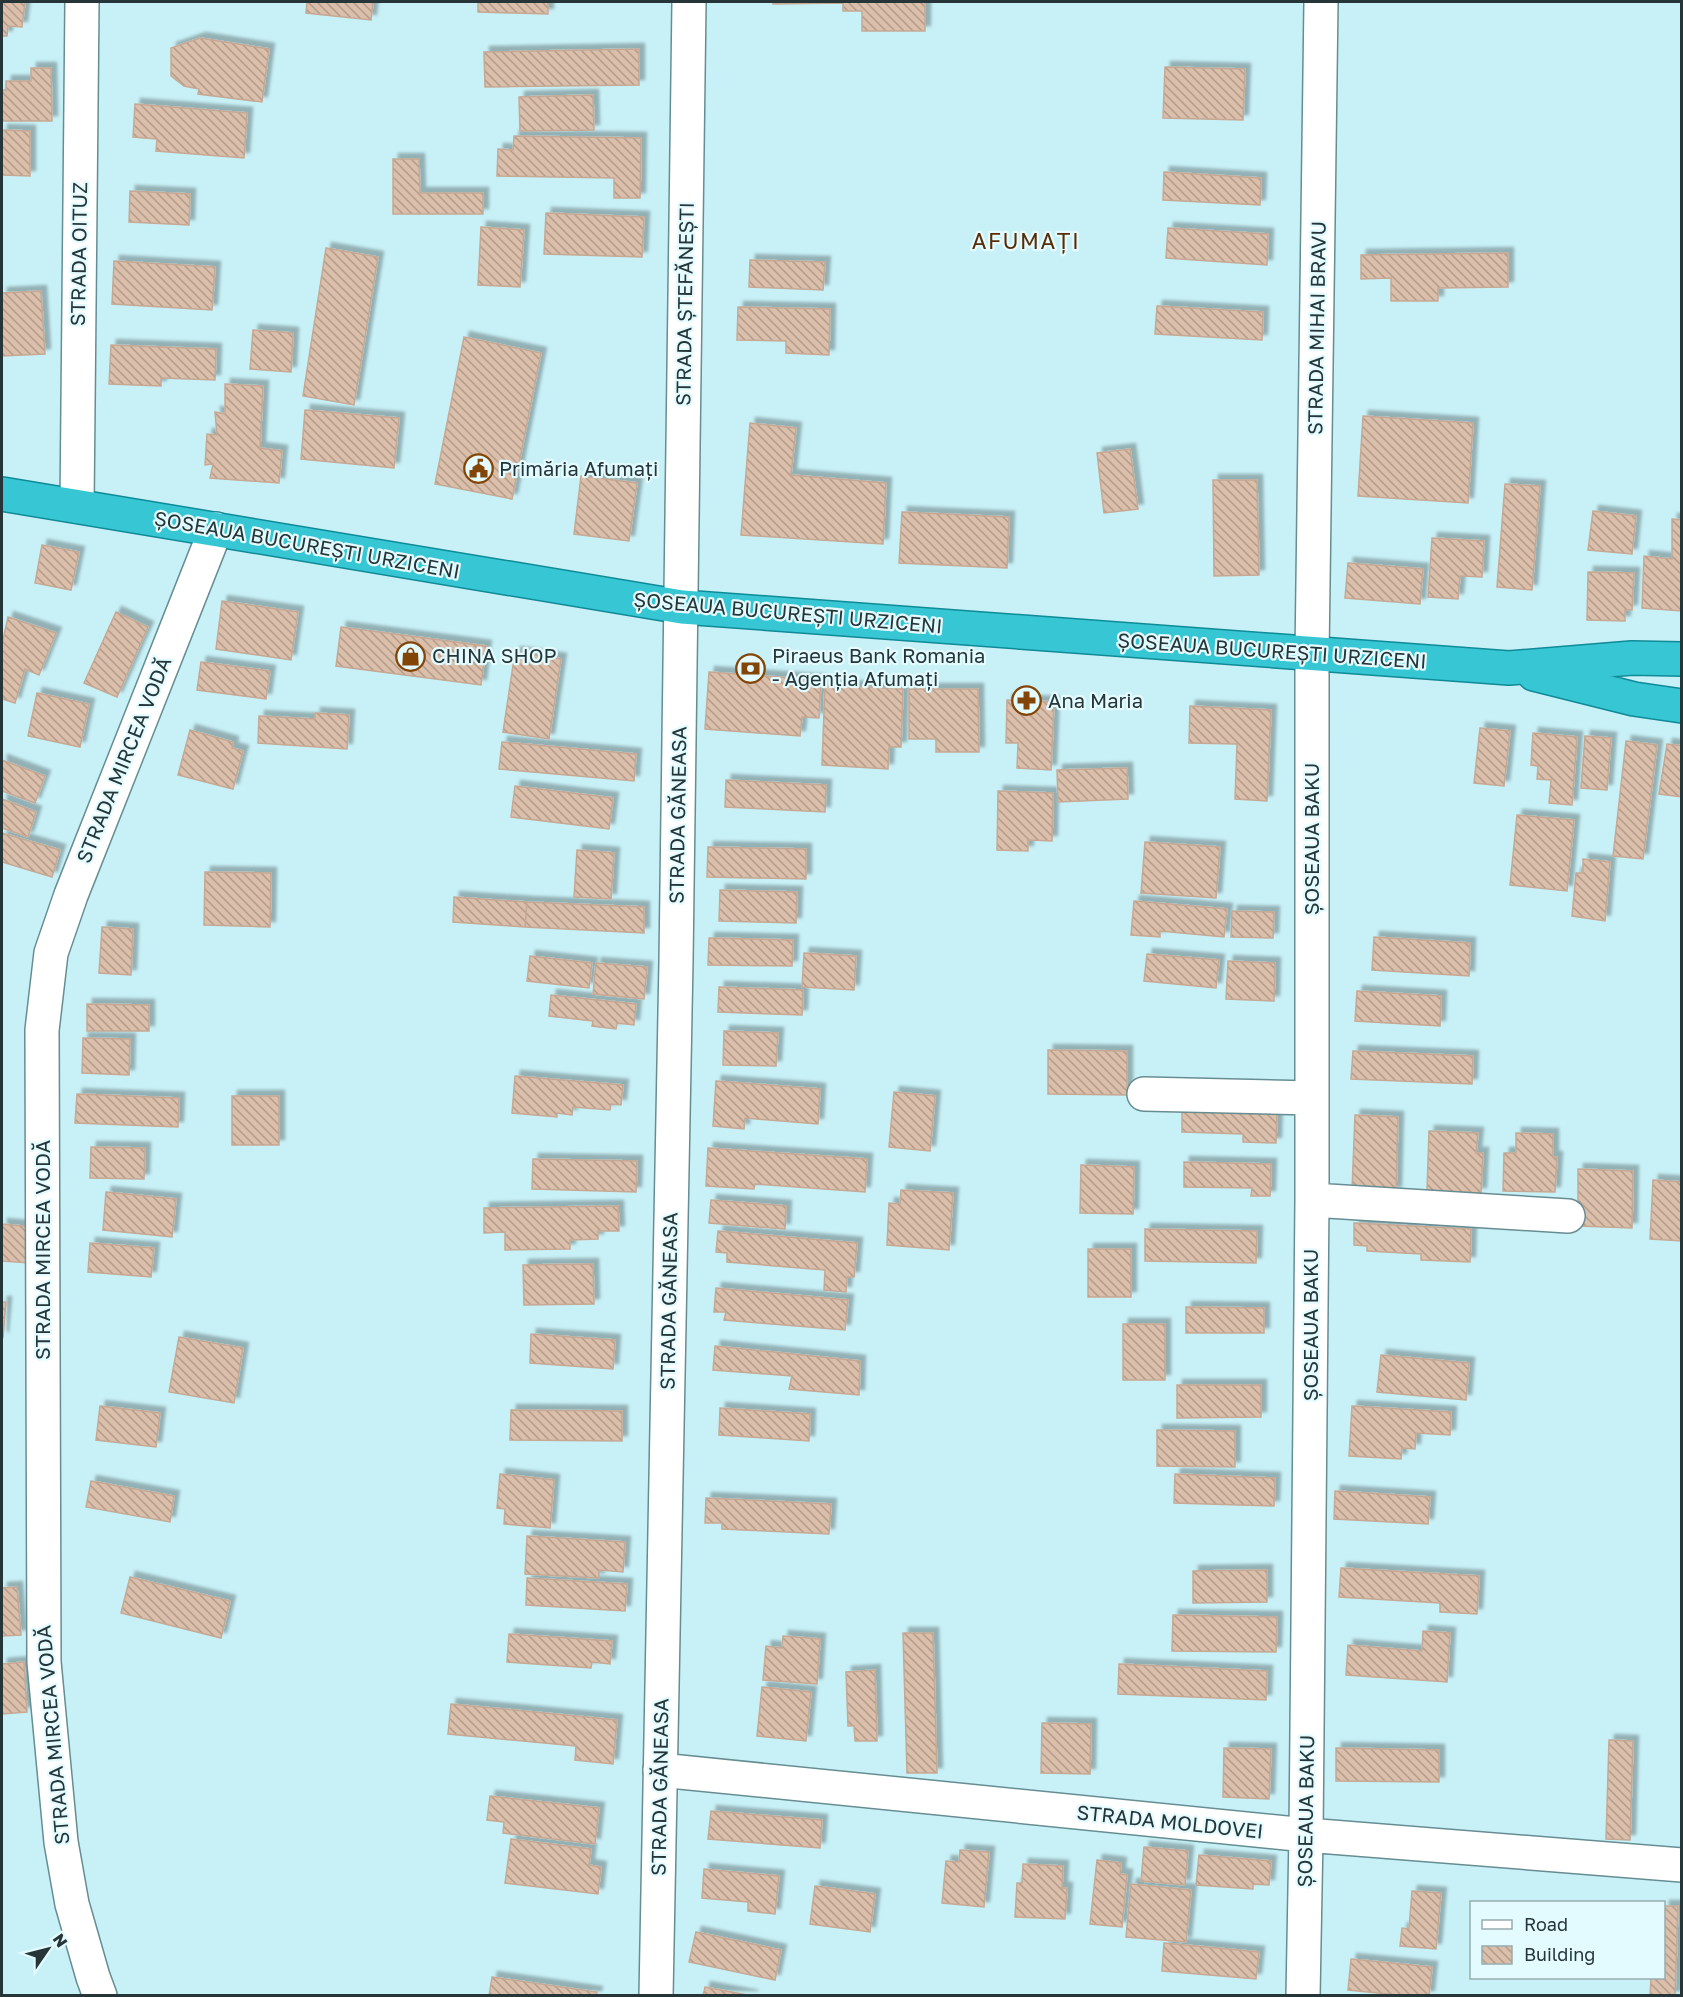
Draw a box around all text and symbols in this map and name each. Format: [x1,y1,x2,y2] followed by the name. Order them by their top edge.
[65,182,91,326] street label: STRADA OITUZ
[670,202,699,406] street label: STRADA ȘTEFĂNEȘTI
[1302,221,1330,435] street label: STRADA MIHAI BRAVU
[972,227,1080,255] district label: AFUMAȚI
[462,453,494,485] public building icon: Primăria Afumați
[499,456,658,481] place label: Primăria Afumați
[152,505,462,584] street label: ȘOSEAUA BUCUREȘTI URZICENI
[633,587,943,638] street label: ȘOSEAUA BUCUREȘTI URZICENI
[1117,627,1427,674] street label: ȘOSEAUA BUCUREȘTI URZICENI
[395,640,427,672] shop icon: CHINA SHOP
[432,643,557,667] place label: CHINA SHOP
[772,643,985,691] place label: Piraeus Bank Romania - Agenția Afumați
[735,652,767,684] bank icon: Piraeus Bank Romania - Agenția Afumați
[71,653,175,866] street label: STRADA MIRCEA VODĂ
[1011,685,1043,717] pharmacy icon: Ana Maria
[1048,688,1143,712] place label: Ana Maria
[663,726,691,904] street label: STRADA GĂNEASA
[1299,763,1324,915] street label: ȘOSEAUA BAKU
[30,1140,54,1360] street label: STRADA MIRCEA VODĂ
[654,1212,682,1390] street label: STRADA GĂNEASA
[1298,1249,1323,1401] street label: ȘOSEAUA BAKU
[30,1624,74,1846] street label: STRADA MIRCEA VODĂ
[645,1698,673,1876] street label: STRADA GĂNEASA
[1292,1734,1319,1888] street label: ȘOSEAUA BAKU
[1076,1799,1265,1843] street label: STRADA MOLDOVEI
[1470,1901,1665,1979] legend
[1524,1913,1568,1935] text: Road
[18,1919,78,1979] north arrow
[49,1930,72,1951] text: N
[1524,1943,1595,1965] text: Building

